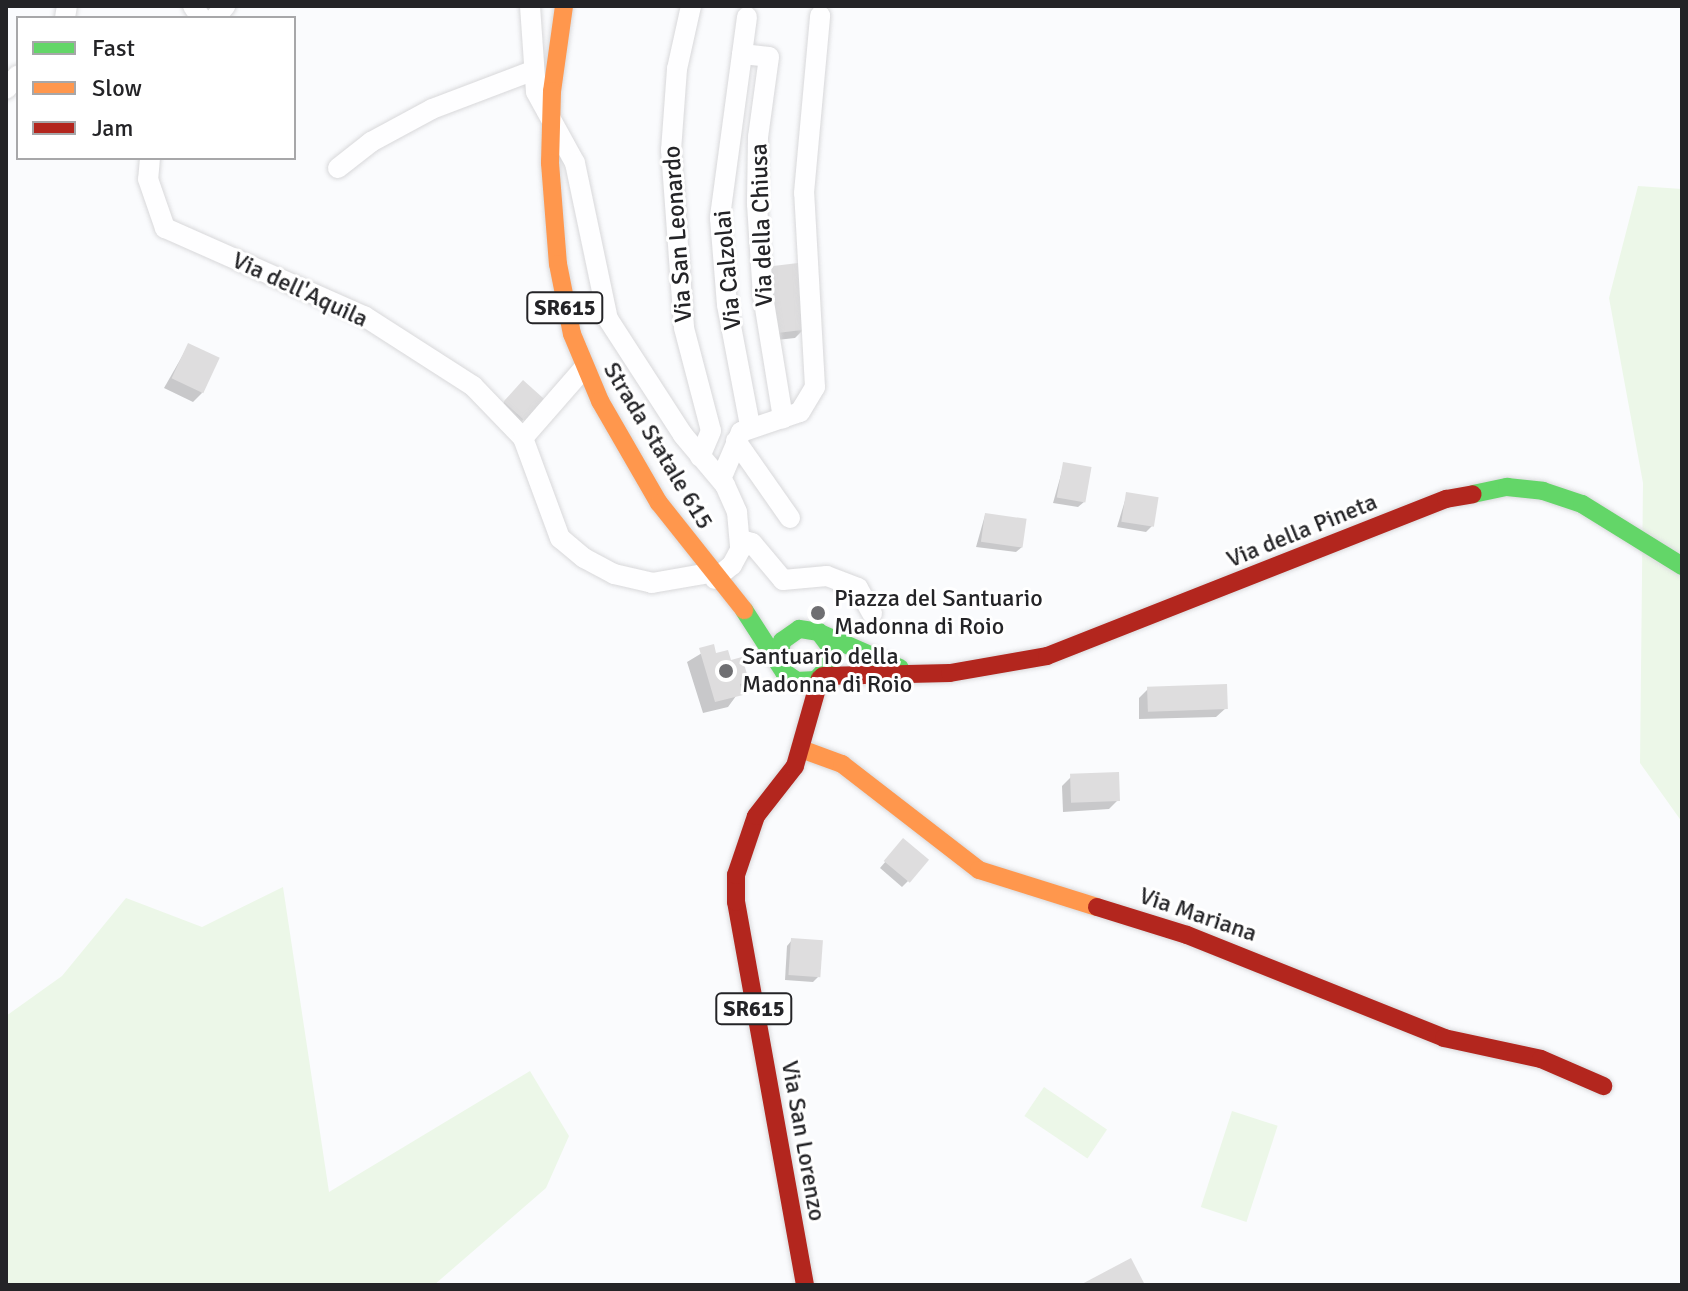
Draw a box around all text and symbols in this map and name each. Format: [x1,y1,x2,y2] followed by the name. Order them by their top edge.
[16,16,296,160] legend
[92,33,135,63] text: Fast
[92,73,142,103] text: Slow
[92,113,133,143] text: Jam
[745,143,779,307] street label: Via della Chiusa
[657,145,699,323] street label: Via San Leonardo
[708,209,748,331] street label: Via Calzolai
[228,246,372,334] street label: Via dell'Aquila
[525,290,605,326] road number: SR615
[597,357,719,535] street label: Strada Statale 615
[1223,488,1381,574] street label: Via della Pineta
[834,585,1043,641] place label: Piazza del Santuario Madonna di Roio
[809,604,827,622] marker: Piazza del Santuario Madonna di Roio
[742,643,912,699] place label: Santuario della Madonna di Roio
[717,662,735,680] marker: Santuario della Madonna di Roio
[1135,881,1261,949] street label: Via Mariana
[714,991,794,1027] road number: SR615
[775,1059,831,1223] street label: Via San Lorenzo

